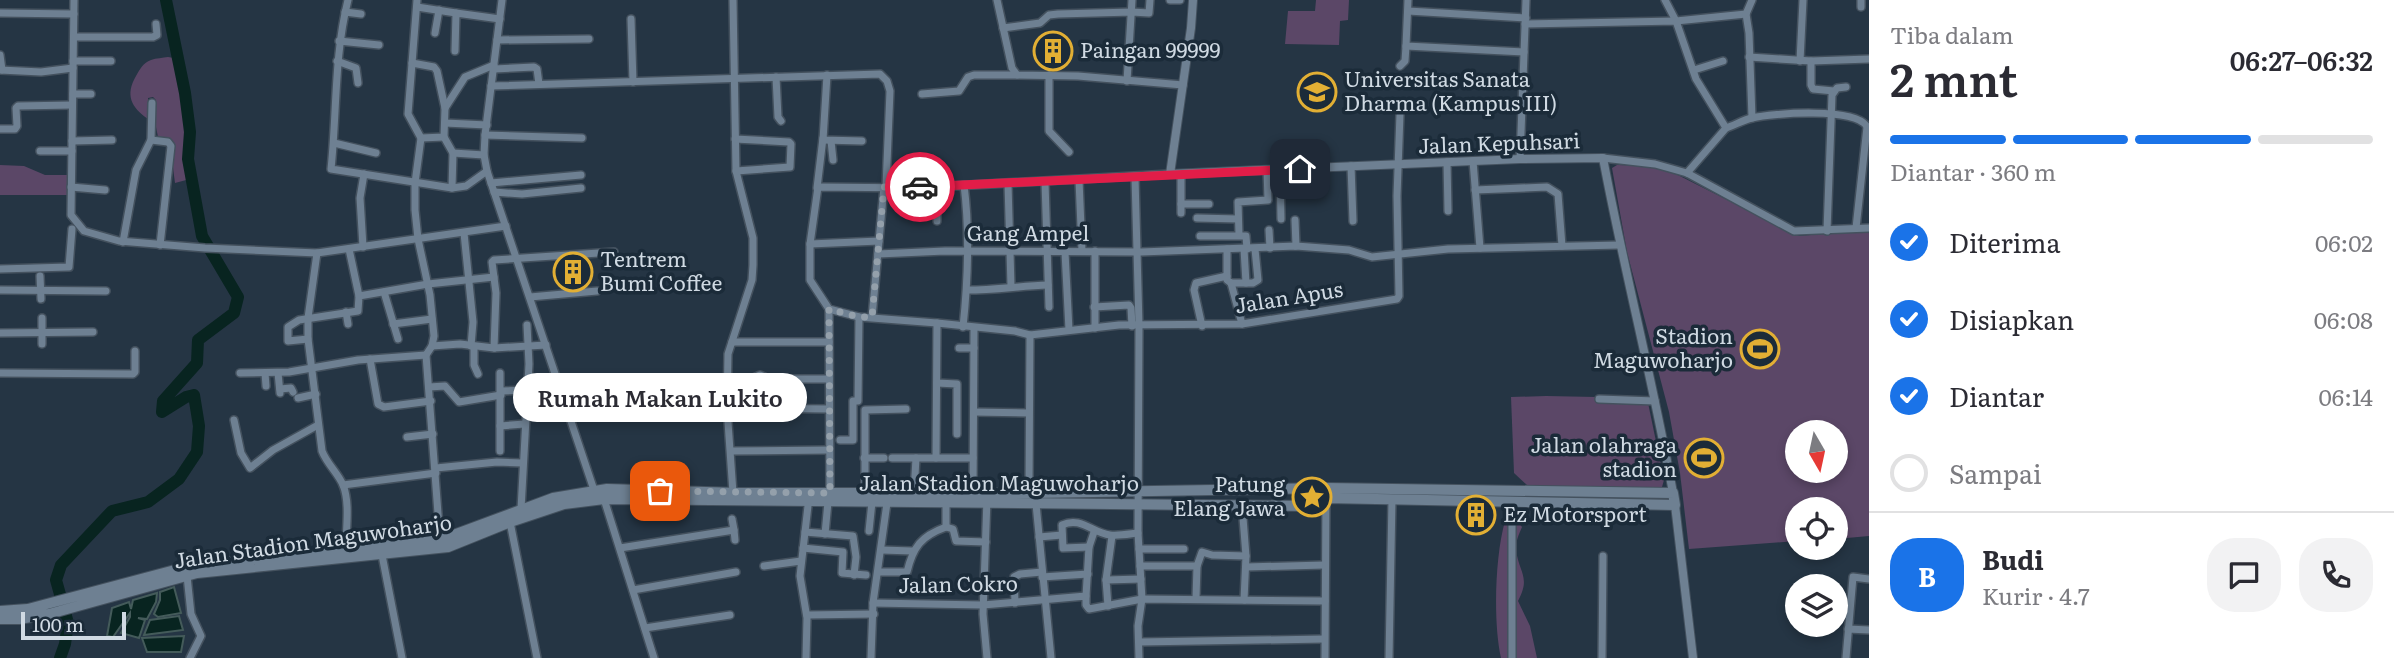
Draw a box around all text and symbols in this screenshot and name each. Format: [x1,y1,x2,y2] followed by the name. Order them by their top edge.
[1890,17,2014,51] text: Tiba dalam
[1032,30,1074,72] building icon: Paingan 99999
[1080,33,1221,64] place label: Paingan 99999
[2230,40,2373,79] text: 06:27–06:32
[1890,43,2018,111] text: 2 mnt
[1344,62,1557,117] place label: Universitas Sanata Dharma (Kampus III)
[1296,71,1338,113] school or university icon: Universitas Sanata Dharma (Kampus III)
[1417,123,1580,160] street label: Jalan Kepuhsari
[1270,139,1330,199] pin
[1281,150,1319,188] icon: home
[885,152,955,222] courier
[1890,154,2056,188] text: Diantar · 360 m
[901,168,939,206] icon: car
[967,216,1089,247] street label: Gang Ampel
[1949,222,2061,261] text: Diterima
[1890,223,1928,261] icon: check
[2315,225,2373,259] text: 06:02
[600,242,722,297] place label: Tentrem Bumi Coffee
[552,251,594,293] building icon: Tentrem Bumi Coffee
[1232,272,1345,319] street label: Jalan Apus
[1949,299,2074,338] text: Disiapkan
[1890,300,1928,338] icon: check
[2314,302,2373,336] text: 06:08
[1593,319,1733,374] place label: Stadion Maguwoharjo
[1739,328,1781,370] sports icon: Stadion Maguwoharjo
[513,372,807,421] callout: Rumah Makan Lukito
[1949,376,2044,415] text: Diantar
[1890,377,1928,415] icon: check
[2319,379,2373,413] text: 06:14
[537,380,783,414] text: Rumah Makan Lukito
[1785,420,1848,483] north arrow
[1785,420,1848,637] map controls
[1530,428,1678,483] place label: Jalan olahraga stadion
[1683,437,1725,479] sports icon: Jalan olahraga stadion
[1949,453,2042,492] text: Sampai
[630,461,690,521] pin
[859,466,1139,497] street label: Jalan Stadion Maguwoharjo
[1173,467,1286,522] place label: Patung Elang Jawa
[641,472,679,510] icon: bag
[1291,476,1333,518] place icon: Patung Elang Jawa
[1455,494,1497,536] building icon: Ez Motorsport
[1503,497,1647,528] place label: Ez Motorsport
[1785,497,1848,560] button: locate
[172,505,454,574] street label: Jalan Stadion Maguwoharjo
[2207,538,2281,612] button: chat
[2299,538,2373,612] button: phone
[1982,539,2044,578] text: Budi
[1918,556,1936,595] text: B
[898,566,1018,599] street label: Jalan Cokro
[1785,574,1848,637] button: layers
[1982,578,2090,612] text: Kurir · 4.7
[21,609,126,641] scale bar
[32,610,84,638] text: 100 m

